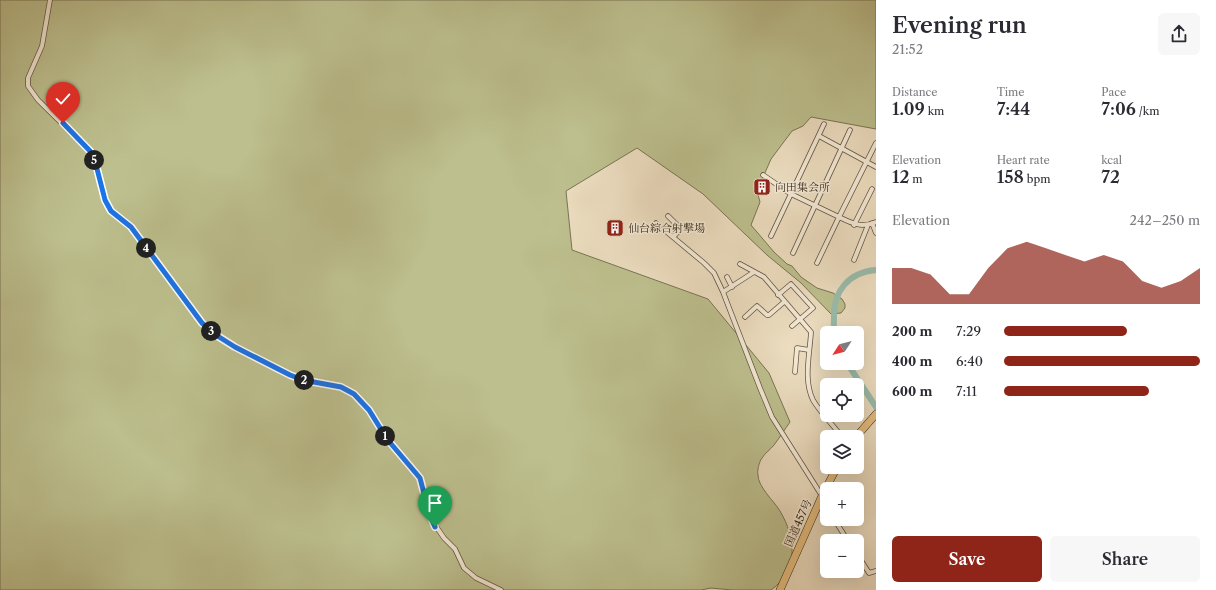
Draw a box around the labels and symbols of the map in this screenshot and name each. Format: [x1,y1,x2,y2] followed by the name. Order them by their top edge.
[46,82,80,123] pin
[84,150,104,170] pin: 5
[752,177,772,197] building icon: 向田集会所
[775,180,830,194] place label: 向田集会所
[605,218,625,238] building icon: 仙台綜合射撃場
[628,221,705,235] place label: 仙台綜合射撃場
[136,238,156,258] pin: 4
[201,321,221,341] pin: 3
[820,326,864,370] north arrow
[294,370,314,390] pin: 2
[375,426,395,446] pin: 1
[418,486,452,527] pin
[781,497,815,549] street label: 国道457号

